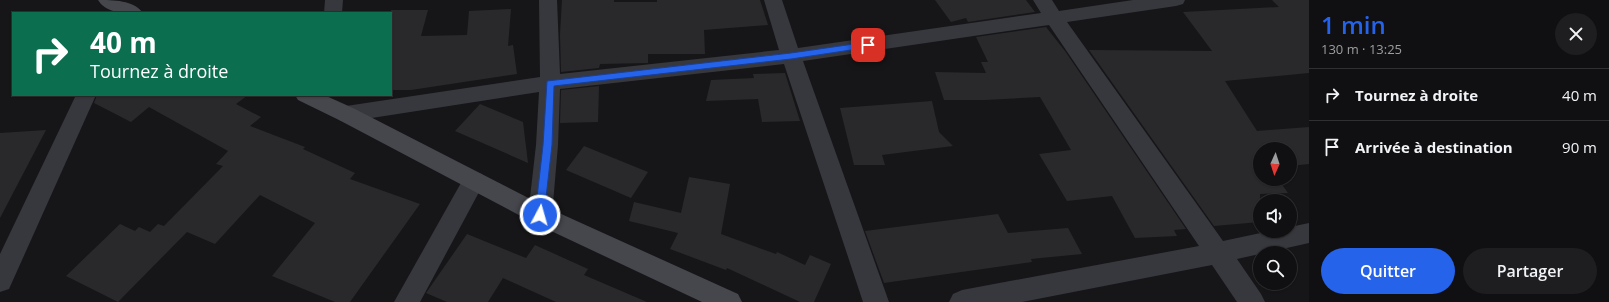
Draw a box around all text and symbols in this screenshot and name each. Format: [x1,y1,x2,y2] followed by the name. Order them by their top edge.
[1321,8,1386,41] text: 1 min
[1555,13,1597,55] button: close
[90,23,157,61] text: 40 m
[24,28,76,80] icon: right
[851,28,885,62] pin
[857,34,879,56] icon: arrive
[1321,40,1402,58] text: 130 m · 13:25
[90,59,228,83] text: Tournez à droite
[1321,84,1343,106] icon: right
[1355,85,1478,105] text: Tournez à droite
[1562,85,1597,105] text: 40 m
[1321,136,1343,158] icon: arrive
[1355,137,1513,157] text: Arrivée à destination
[1562,137,1597,157] text: 90 m
[1253,142,1297,186] north arrow
[1253,142,1297,290] map controls
[519,194,561,236] position arrow
[1253,194,1297,238] button: sound
[1253,246,1297,290] button: search
[1321,248,1455,294] button: Quitter
[1463,248,1597,294] button: Partager

